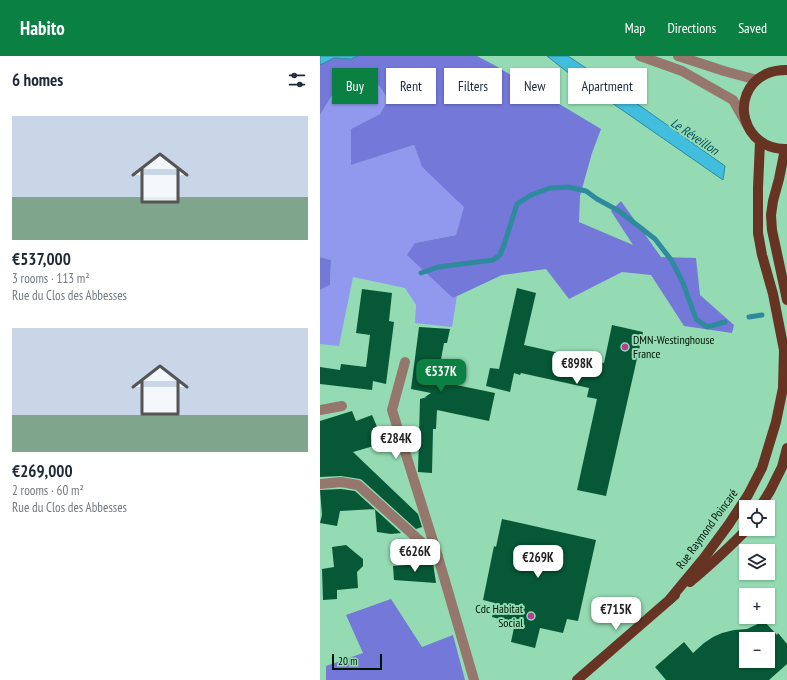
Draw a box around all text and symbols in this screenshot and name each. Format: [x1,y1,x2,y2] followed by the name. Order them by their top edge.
[20,16,65,40] text: Habito
[625,19,645,37] text: Map
[667,19,716,37] text: Directions
[738,19,767,37] text: Saved
[332,68,378,104] chip: Buy
[386,68,436,104] chip: Rent
[444,68,502,104] chip: Filters
[510,68,560,104] chip: New
[568,68,647,104] chip: Apartment
[12,69,63,91] text: 6 homes
[286,69,308,91] icon: filters
[667,114,723,159] water label: Le Réveillon
[124,142,196,214] icon: home
[12,248,71,270] text: €537,000
[12,270,90,287] text: 3 rooms · 113 m²
[12,287,127,304] text: Rue du Clos des Abbesses
[633,332,715,361] place label: DMN-Westinghouse France
[620,342,630,352] marker: DMN-Westinghouse France
[549,351,605,385] pin: €898K
[124,354,196,426] icon: home
[561,355,593,372] text: €898K
[413,359,469,393] pin: €537K
[425,363,457,380] text: €537K
[368,426,424,460] pin: €284K
[380,430,412,447] text: €284K
[12,460,73,482] text: €269,000
[12,482,84,499] text: 2 rooms · 60 m²
[673,486,741,572] street label: Rue Raymond Poincaré
[12,499,127,516] text: Rue du Clos des Abbesses
[739,500,775,668] map controls
[739,500,775,536] button: locate
[387,539,443,573] pin: €626K
[399,543,431,560] text: €626K
[739,544,775,580] button: layers
[510,545,566,579] pin: €269K
[522,549,554,566] text: €269K
[739,588,775,624] button: +
[588,597,644,631] pin: €715K
[475,601,524,630] place label: Cdc Habitat Social
[600,601,632,618] text: €715K
[526,611,536,621] marker: Cdc Habitat Social
[739,632,775,668] button: −
[332,652,382,671] scale bar
[338,654,357,668] text: 20 m

